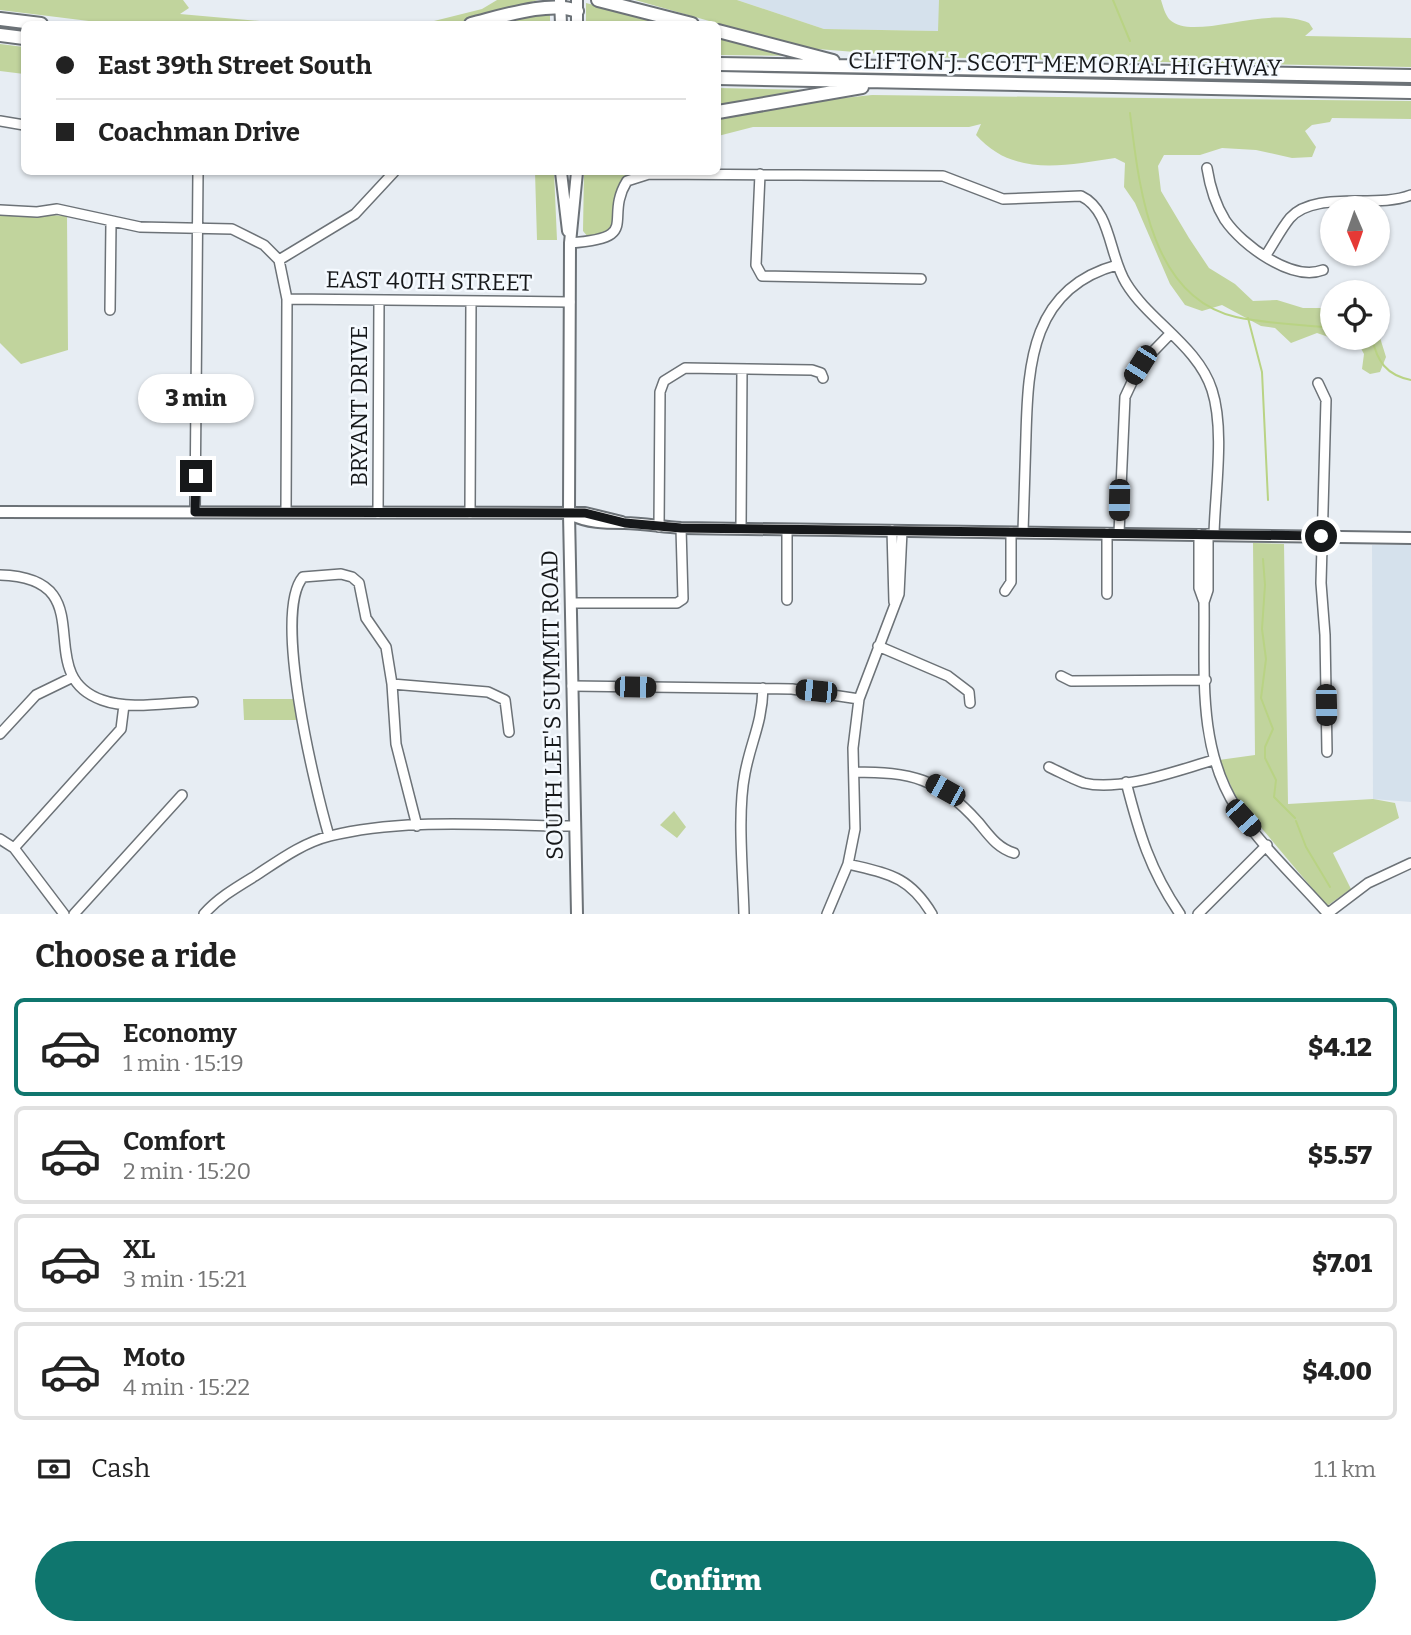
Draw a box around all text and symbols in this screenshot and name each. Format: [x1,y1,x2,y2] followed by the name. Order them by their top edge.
[848,46,1282,82] street label: CLIFTON J. SCOTT MEMORIAL HIGHWAY
[98,50,372,81] text: East 39th Street South
[98,117,300,148] text: Coachman Drive
[1320,196,1390,266] north arrow
[1320,196,1390,350] map controls
[325,265,533,297] street label: EAST 40TH STREET
[1320,280,1390,350] button: locate
[345,326,373,486] street label: BRYANT DRIVE
[1120,342,1161,388] car
[138,374,254,424] callout: 3 min
[165,384,227,412] text: 3 min
[180,460,212,492] route end
[1109,479,1130,521] car
[1305,520,1337,552] route start
[535,550,569,860] street label: SOUTH LEE'S SUMMIT ROAD
[614,676,657,698] car
[795,678,838,704] car
[1316,684,1337,726] car
[922,771,969,809] car
[1222,795,1265,841] car
[35,937,236,975] text: Choose a ride
[39,1016,102,1079] icon: car
[123,1018,237,1049] text: Economy
[1308,1032,1372,1063] text: $4.12
[123,1049,244,1077] text: 1 min · 15:19
[39,1124,102,1187] icon: car
[123,1126,226,1157] text: Comfort
[1308,1140,1372,1171] text: $5.57
[123,1157,251,1185] text: 2 min · 15:20
[39,1232,102,1295] icon: car
[123,1234,155,1265] text: XL
[1312,1248,1372,1279] text: $7.01
[123,1265,246,1293] text: 3 min · 15:21
[39,1340,102,1403] icon: car
[123,1342,185,1373] text: Moto
[1302,1356,1372,1387] text: $4.00
[123,1373,250,1401] text: 4 min · 15:22
[35,1450,73,1488] icon: cash
[91,1453,150,1484] text: Cash
[1314,1455,1376,1483] text: 1.1 km
[35,1541,1376,1621] button: Confirm

